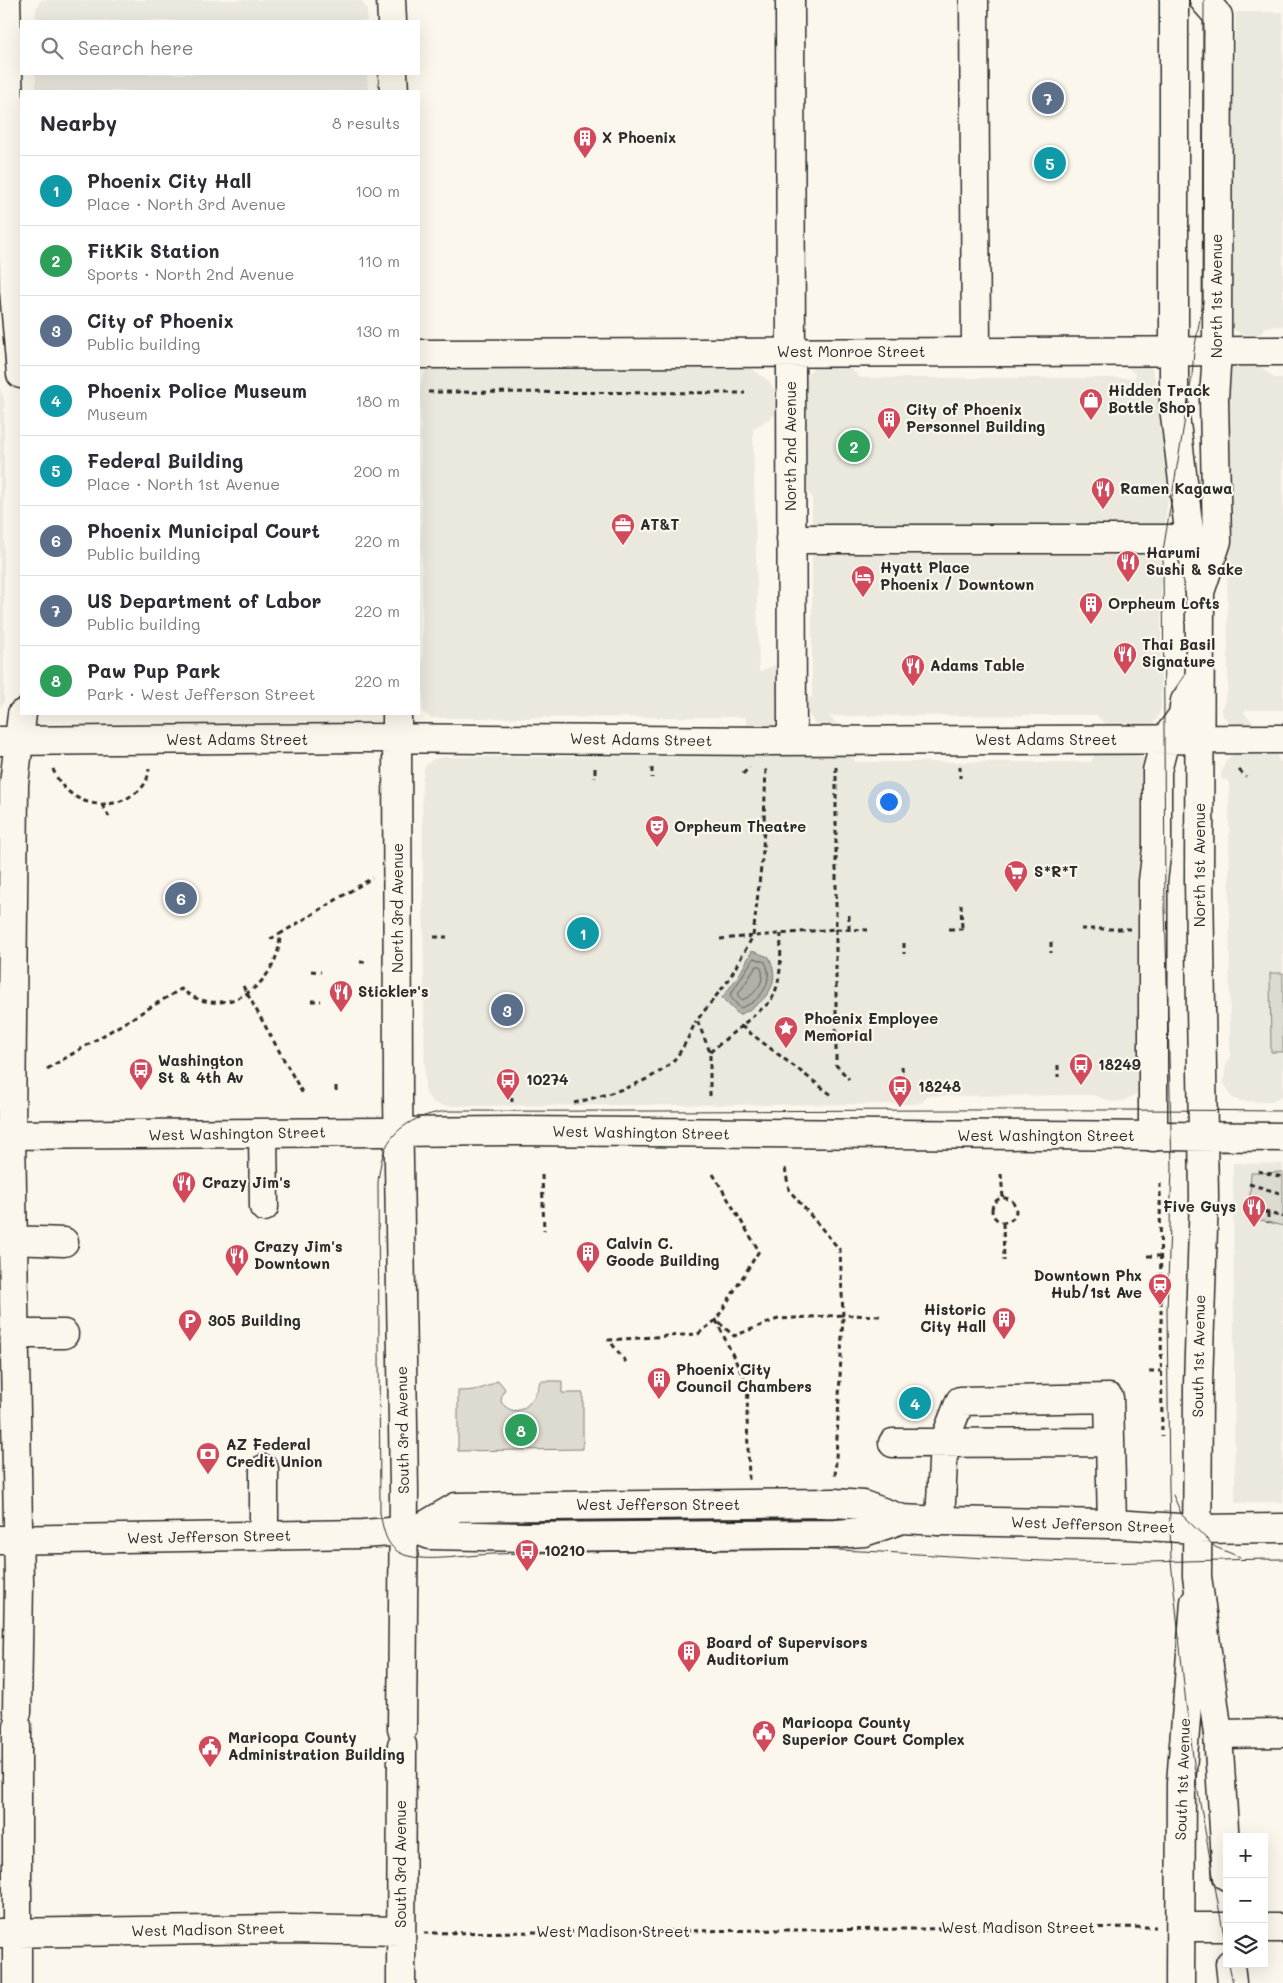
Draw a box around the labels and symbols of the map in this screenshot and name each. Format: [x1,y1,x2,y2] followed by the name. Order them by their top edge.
[1032,79,1064,117] pin: 7
[572,125,598,159] building icon: X Phoenix
[602,127,676,147] place label: X Phoenix
[1034,144,1066,182] pin: 5
[1206,234,1226,358] street label: North 1st Avenue
[777,341,925,361] street label: West Monroe Street
[1108,380,1210,417] place label: Hidden Track Bottle Shop
[780,381,800,511] street label: North 2nd Avenue
[1078,387,1104,421] shop icon: Hidden Track Bottle Shop
[906,399,1045,436] place label: City of Phoenix Personnel Building
[876,406,902,440] building icon: City of Phoenix Personnel Building
[838,427,870,465] pin: 2
[1090,476,1116,510] restaurant icon: Ramen Kagawa
[1120,478,1232,498] place label: Ramen Kagawa
[610,512,636,546] office icon: AT&T
[640,514,680,534] place label: AT&T
[1146,542,1243,579] place label: Harumi Sushi & Sake
[1115,549,1141,583] restaurant icon: Harumi Sushi & Sake
[880,557,1034,594] place label: Hyatt Place Phoenix / Downtown
[850,564,876,598] hotel icon: Hyatt Place Phoenix / Downtown
[1078,591,1104,625] building icon: Orpheum Lofts
[1108,593,1219,613] place label: Orpheum Lofts
[1142,634,1215,671] place label: Thai Basil Signature
[1112,641,1138,675] restaurant icon: Thai Basil Signature
[900,653,926,687] restaurant icon: Adams Table
[930,655,1025,675] place label: Adams Table
[570,728,712,750] street label: West Adams Street
[166,729,308,749] street label: West Adams Street
[975,729,1117,749] street label: West Adams Street
[876,789,902,815] your location
[1189,803,1209,927] street label: North 1st Avenue
[644,814,670,848] theatre icon: Orpheum Theatre
[674,816,806,836] place label: Orpheum Theatre
[387,843,407,973] street label: North 3rd Avenue
[1003,859,1029,893] supermarket icon: S*R*T
[1034,861,1078,881] place label: S*R*T
[165,879,197,917] pin: 6
[567,914,599,952] pin: 1
[328,979,354,1013] restaurant icon: Stickler's
[358,981,429,1001] place label: Stickler's
[491,991,523,1029] pin: 3
[804,1008,938,1045] place label: Phoenix Employee Memorial
[773,1015,799,1049] place icon: Phoenix Employee Memorial
[158,1050,243,1087] place label: Washington St & 4th Av
[1068,1052,1094,1086] bus stop icon: 18249
[1098,1054,1141,1074] place label: 18249
[128,1057,154,1091] bus stop icon: Washington St & 4th Av
[495,1067,521,1101] bus stop icon: 10274
[526,1069,569,1089] place label: 10274
[887,1074,913,1108] bus stop icon: 18248
[918,1076,961,1096] place label: 18248
[552,1120,730,1144] street label: West Washington Street
[148,1121,326,1145] street label: West Washington Street
[957,1125,1135,1145] street label: West Washington Street
[171,1170,197,1204] restaurant icon: Crazy Jim's
[202,1172,291,1192] place label: Crazy Jim's
[1241,1194,1267,1228] restaurant icon: Five Guys
[1163,1196,1236,1216] place label: Five Guys
[606,1233,720,1270] place label: Calvin C. Goode Building
[254,1236,343,1273] place label: Crazy Jim's Downtown
[575,1240,601,1274] building icon: Calvin C. Goode Building
[224,1243,250,1277] restaurant icon: Crazy Jim's Downtown
[1034,1265,1142,1302] place label: Downtown Phx Hub/1st Ave
[1147,1272,1173,1306] station icon: Downtown Phx Hub/1st Ave
[1187,1294,1209,1417] street label: South 1st Avenue
[920,1299,986,1336] place label: Historic City Hall
[991,1306,1017,1340] building icon: Historic City Hall
[177,1308,203,1342] parking icon: 305 Building
[208,1310,301,1330] place label: 305 Building
[676,1359,812,1396] place label: Phoenix City Council Chambers
[391,1366,413,1494] street label: South 3rd Avenue
[646,1366,672,1400] building icon: Phoenix City Council Chambers
[899,1384,931,1422] pin: 4
[505,1411,537,1449] pin: 8
[226,1434,322,1471] place label: AZ Federal Credit Union
[195,1441,221,1475] bank icon: AZ Federal Credit Union
[576,1494,740,1514] street label: West Jefferson Street
[1011,1511,1175,1537] street label: West Jefferson Street
[127,1525,291,1547] street label: West Jefferson Street
[514,1538,540,1572] bus stop icon: 10210
[544,1540,585,1560] place label: 10210
[706,1632,868,1669] place label: Board of Supervisors Auditorium
[676,1639,702,1673] building icon: Board of Supervisors Auditorium
[782,1712,965,1749] place label: Maricopa County Superior Court Complex
[1170,1717,1194,1841] street label: South 1st Avenue
[751,1719,777,1753] public building icon: Maricopa County Superior Court Complex
[228,1727,405,1764] place label: Maricopa County Administration Building
[197,1734,223,1768] public building icon: Maricopa County Administration Building
[390,1800,410,1928] street label: South 3rd Avenue
[941,1917,1095,1937] street label: West Madison Street
[131,1918,285,1940] street label: West Madison Street
[536,1921,690,1941] street label: West Madison Street

